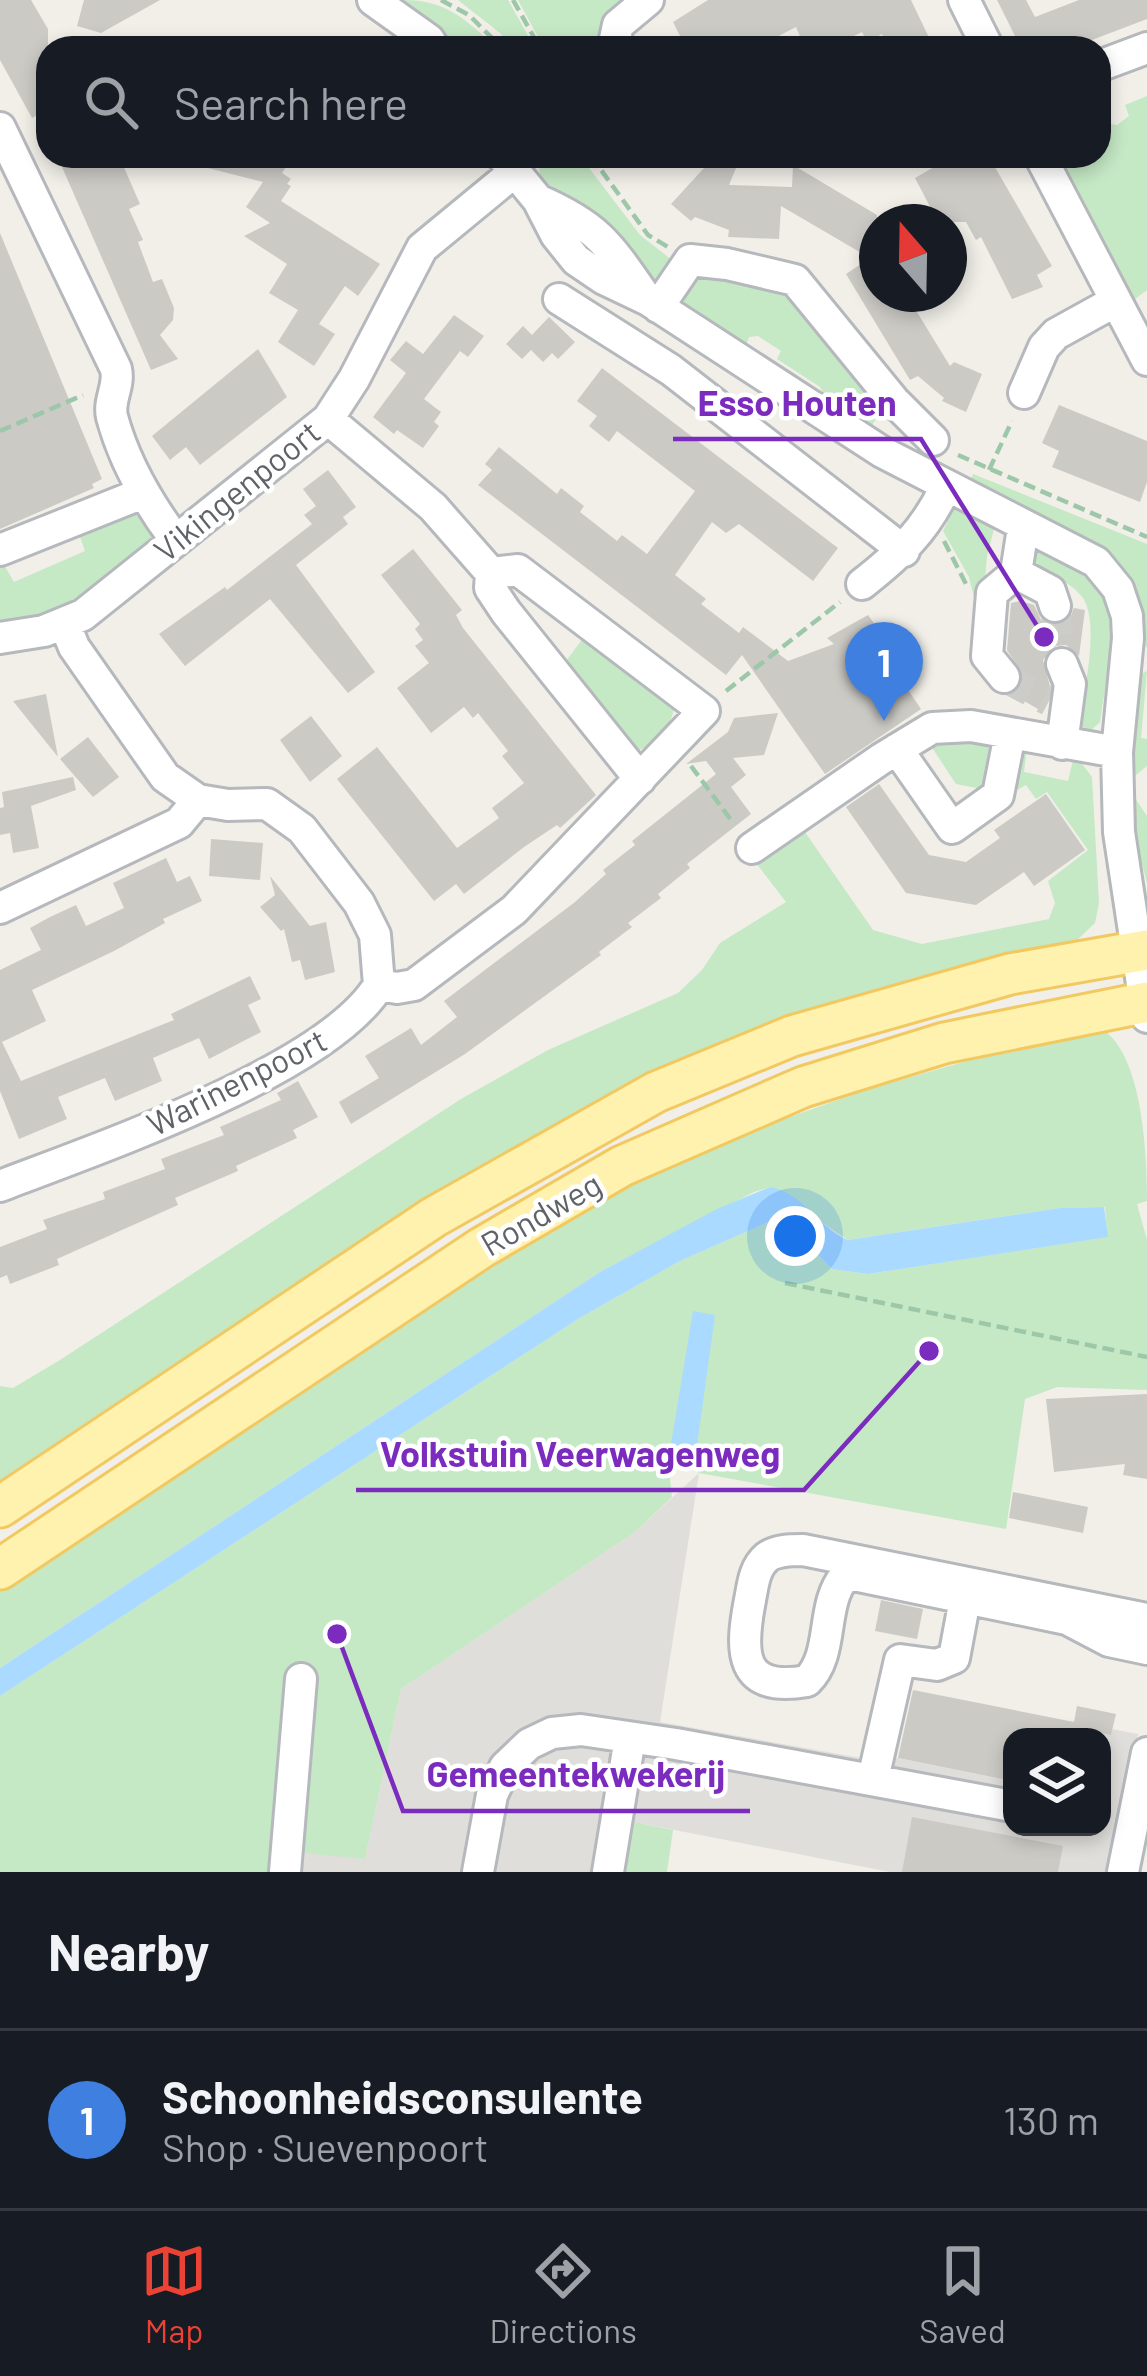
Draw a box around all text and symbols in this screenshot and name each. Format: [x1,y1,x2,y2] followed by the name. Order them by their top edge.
[36,36,1111,168] search box
[78,69,144,135] icon: search
[174,75,408,129] text: Search here
[859,204,967,312] north arrow
[673,367,921,439] callout: Esso Houten
[697,380,897,423] text: Esso Houten
[145,411,327,569] street label: Vikingenpoort
[845,622,923,721] pin: 1
[140,1019,333,1143] street label: Warinenpoort
[473,1163,608,1263] street label: Rondweg
[765,1206,825,1266] your location
[356,1418,804,1490] callout: Volkstuin Veerwagenweg
[380,1431,780,1474] text: Volkstuin Veerwagenweg
[1003,1728,1111,1836] map controls
[1003,1728,1111,1836] button: layers
[403,1739,750,1811] callout: Gemeentekwekerij
[427,1751,725,1794] text: Gemeentekwekerij
[48,1920,209,1981] text: Nearby
[162,2069,643,2123] text: Schoonheidsconsulente
[80,2096,94,2143] text: 1
[1003,2096,1099,2143] text: 130 m
[162,2123,488,2170] text: Shop · Suevenpoort
[141,2238,207,2350] tab: Map
[489,2238,637,2350] tab: Directions
[919,2238,1006,2350] tab: Saved

